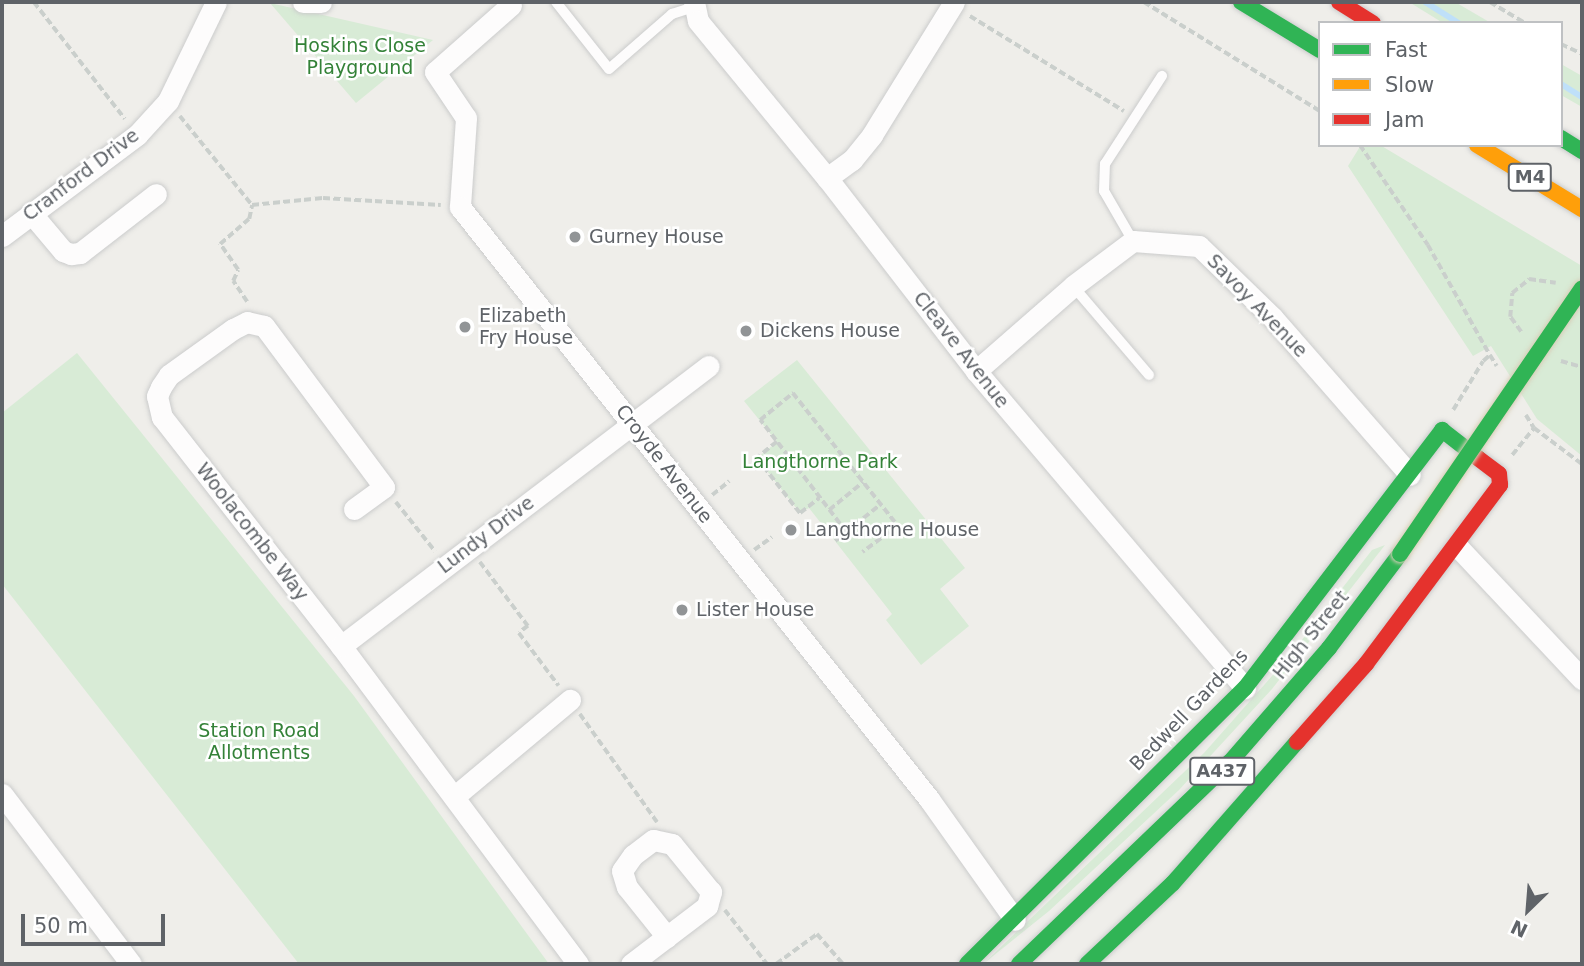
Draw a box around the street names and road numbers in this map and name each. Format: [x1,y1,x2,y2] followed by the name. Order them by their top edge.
[19,124,143,226] street label: Cranford Drive
[1507,162,1553,192] road number: M4
[1202,250,1312,362] street label: Savoy Avenue
[908,287,1014,413] street label: Cleave Avenue
[611,400,717,528] street label: Croyde Avenue
[191,459,313,605] street label: Woolacombe Way
[433,491,539,579] street label: Lundy Drive
[1268,586,1354,684] street label: High Street
[1125,644,1253,776] street label: Bedwell Gardens
[1189,756,1255,786] road number: A437

